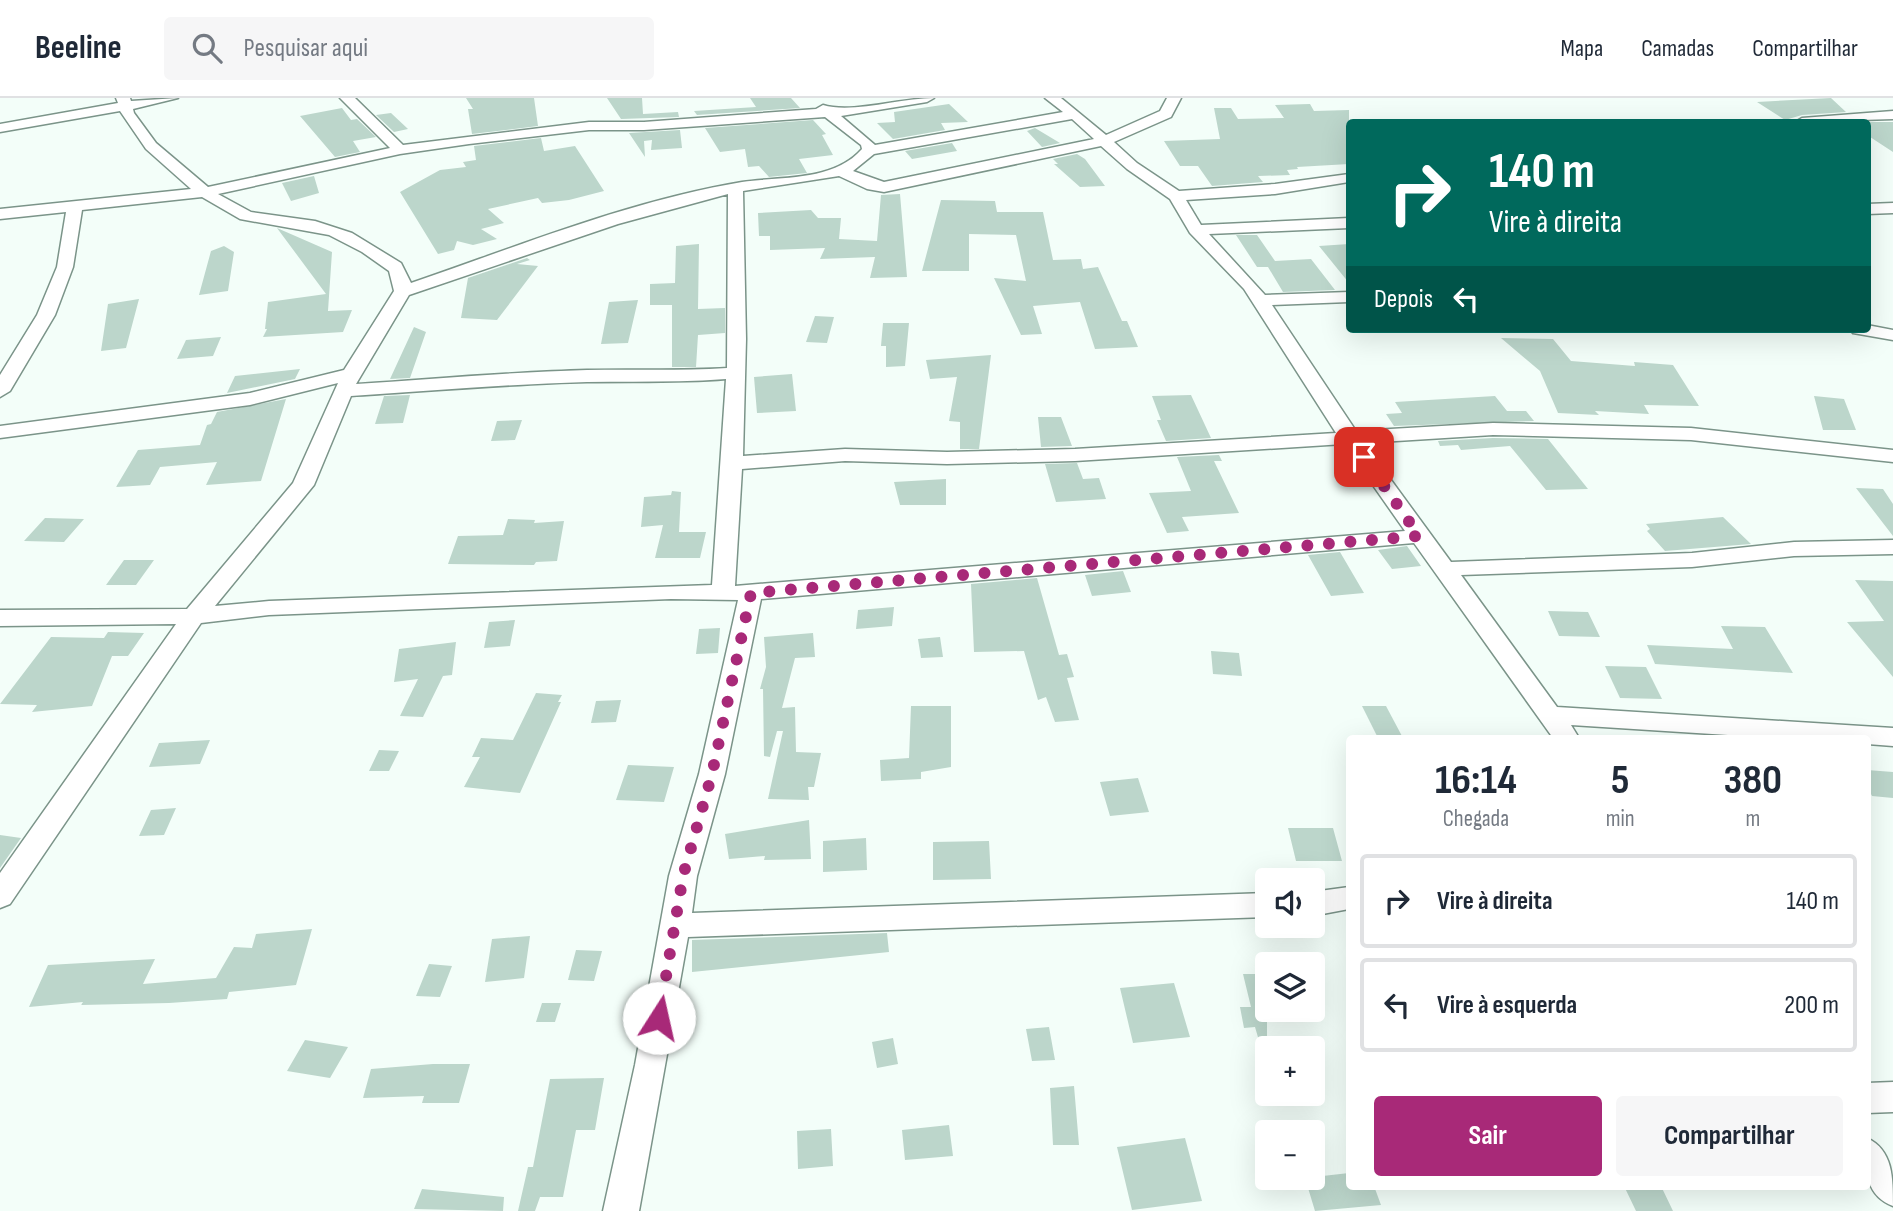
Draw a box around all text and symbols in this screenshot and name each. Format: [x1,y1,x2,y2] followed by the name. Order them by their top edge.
[164,17,654,80] search box
[35,28,122,68] text: Beeline
[188,29,226,67] icon: search
[244,33,368,64] text: Pesquisar aqui
[1561,34,1603,63] text: Mapa
[1641,34,1714,63] text: Camadas
[1752,34,1858,63] text: Compartilhar
[1489,143,1595,202] text: 140 m
[1374,147,1465,238] icon: right
[1489,203,1622,242] text: Vire à direita
[1447,280,1485,318] icon: left
[1374,284,1433,315] text: Depois
[1334,427,1394,487] pin
[1345,438,1383,476] icon: arrive
[1435,755,1517,806] text: 16:14
[1611,755,1629,806] text: 5
[1723,755,1782,806] text: 380
[1443,805,1509,833] text: Chegada
[1606,805,1635,833] text: min
[1745,805,1760,833] text: m
[1255,868,1325,1190] map controls
[1255,868,1325,938] button: sound
[1378,882,1416,920] icon: right
[1437,886,1553,917] text: Vire à direita
[1787,886,1839,917] text: 140 m
[1255,952,1325,1022] button: layers
[622,981,696,1055] position arrow
[1378,986,1416,1024] icon: left
[1437,990,1577,1021] text: Vire à esquerda
[1784,990,1839,1021] text: 200 m
[1255,1036,1325,1106] button: +
[1374,1096,1602,1176] button: Sair
[1616,1096,1843,1176] button: Compartilhar
[1255,1120,1325,1190] button: −

